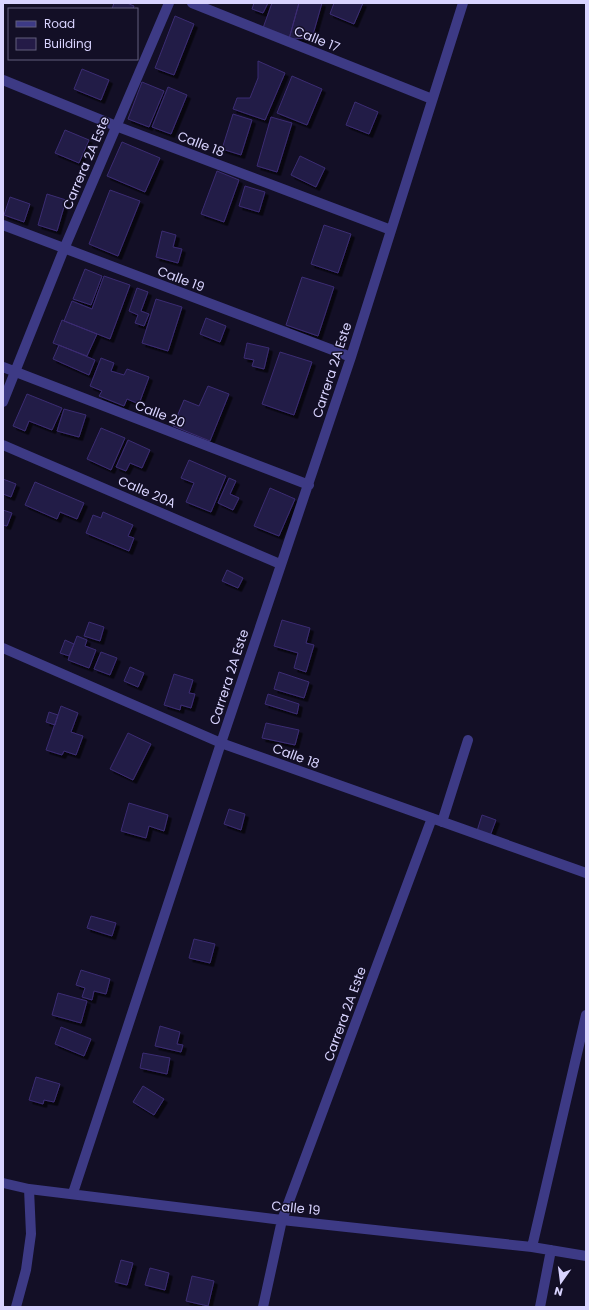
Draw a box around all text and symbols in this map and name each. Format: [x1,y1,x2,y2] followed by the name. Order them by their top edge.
[8,8,138,60] legend
[44,15,75,32] text: Road
[291,21,343,57] street label: Calle 17
[44,35,92,52] text: Building
[58,113,114,213] street label: Carrera 2A Este
[175,126,227,162] street label: Calle 18
[155,261,207,297] street label: Calle 19
[308,320,356,420] street label: Carrera 2A Este
[132,396,188,432] street label: Calle 20
[115,471,179,513] street label: Calle 20A
[205,627,253,727] street label: Carrera 2A Este
[270,739,322,773] street label: Calle 18
[319,964,371,1064] street label: Carrera 2A Este
[271,1196,321,1220] street label: Calle 19
[541,1262,581,1302] north arrow
[553,1283,565,1300] text: N

